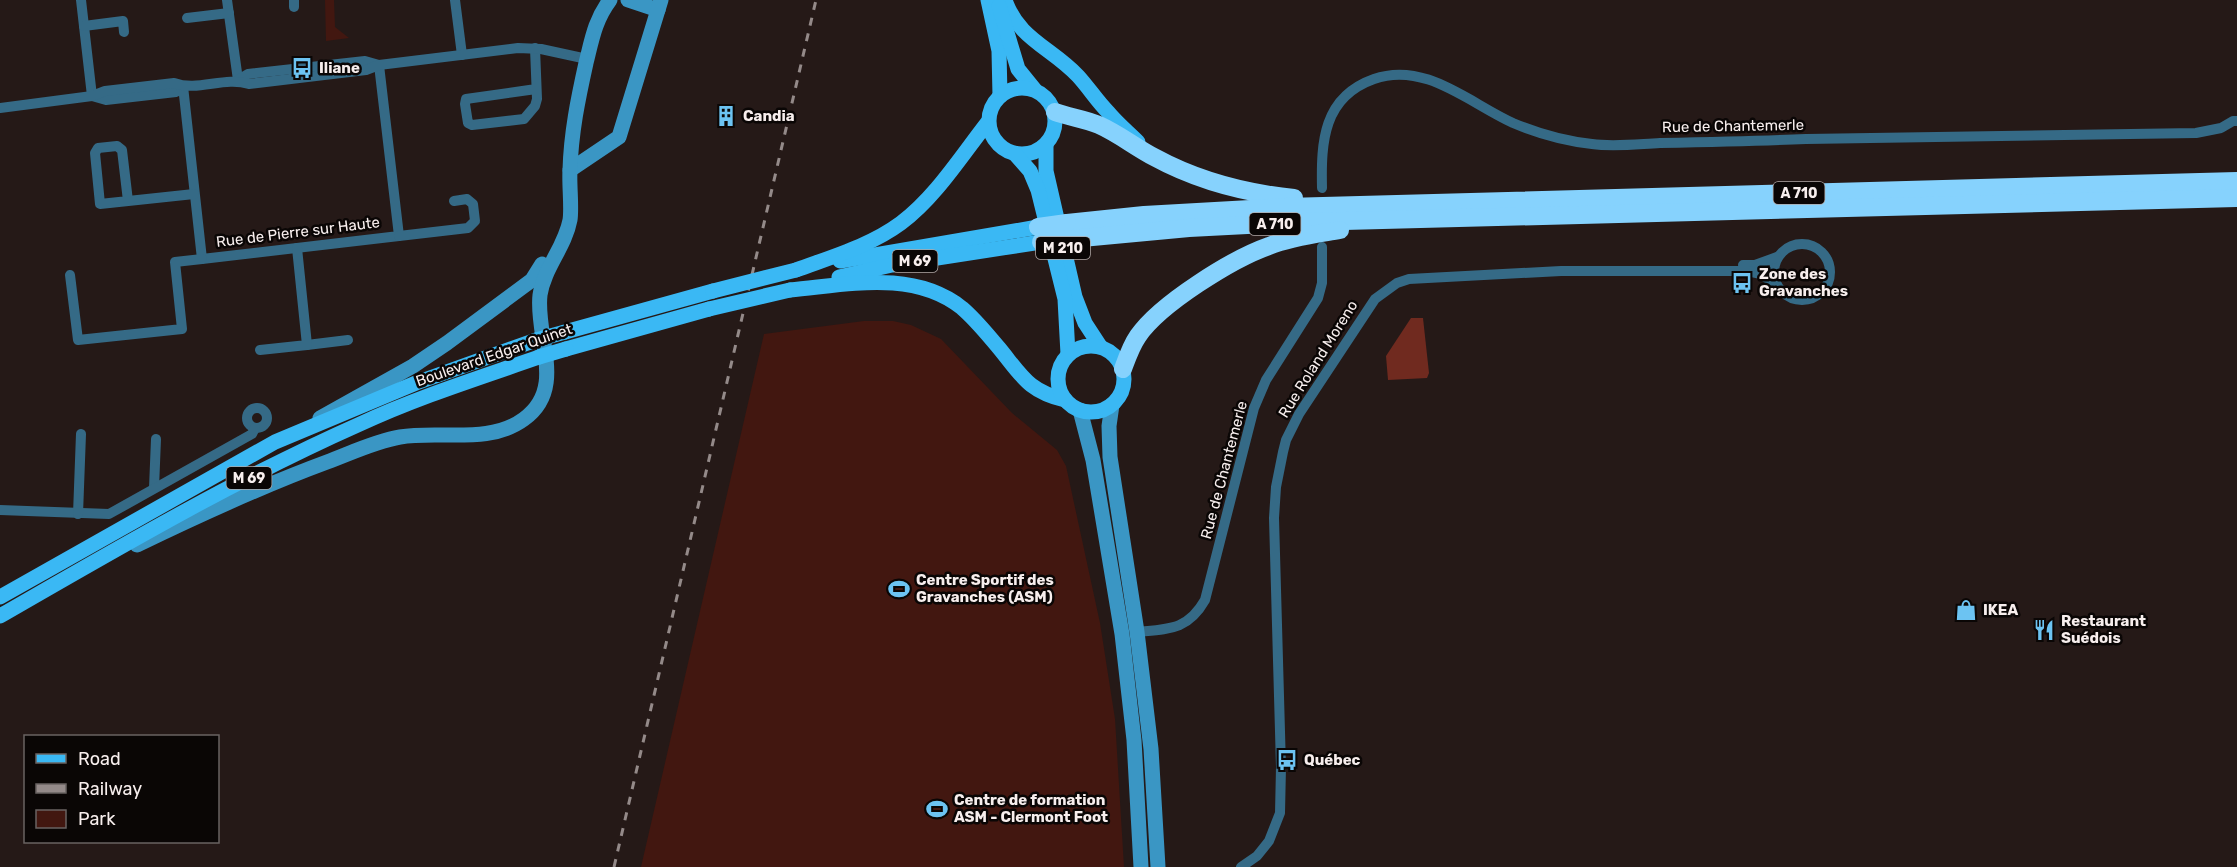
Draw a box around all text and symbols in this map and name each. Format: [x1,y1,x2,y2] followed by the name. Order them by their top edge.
[290,56,314,80] bus stop icon: Iliane
[319,59,360,77] place label: Iliane
[714,104,738,128] building icon: Candia
[743,107,795,125] place label: Candia
[1662,116,1804,136] street label: Rue de Chantemerle
[1774,182,1824,204] road number: A 710
[215,213,381,251] street label: Rue de Pierre sur Haute
[1250,213,1300,235] road number: A 710
[1036,237,1090,259] road number: M 210
[892,250,938,272] road number: M 69
[1759,265,1848,300] place label: Zone des Gravanches
[1730,271,1754,295] bus stop icon: Zone des Gravanches
[1275,297,1361,421] street label: Rue Roland Moreno
[413,320,575,390] street label: Boulevard Edgar Quinet
[1197,399,1251,541] street label: Rue de Chantemerle
[226,467,272,489] road number: M 69
[916,571,1054,606] place label: Centre Sportif des Gravanches (ASM)
[887,577,911,601] sports icon: Centre Sportif des Gravanches (ASM)
[1954,598,1978,622] shop icon: IKEA
[1983,601,2018,619] place label: IKEA
[2061,612,2146,647] place label: Restaurant Suédois
[2032,618,2056,642] restaurant icon: Restaurant Suédois
[24,735,219,843] legend
[78,748,121,770] text: Road
[1275,748,1299,772] bus stop icon: Québec
[1304,751,1361,769] place label: Québec
[78,778,142,800] text: Railway
[954,791,1108,826] place label: Centre de formation ASM - Clermont Foot
[925,797,949,821] sports icon: Centre de formation ASM - Clermont Foot
[78,808,116,830] text: Park

